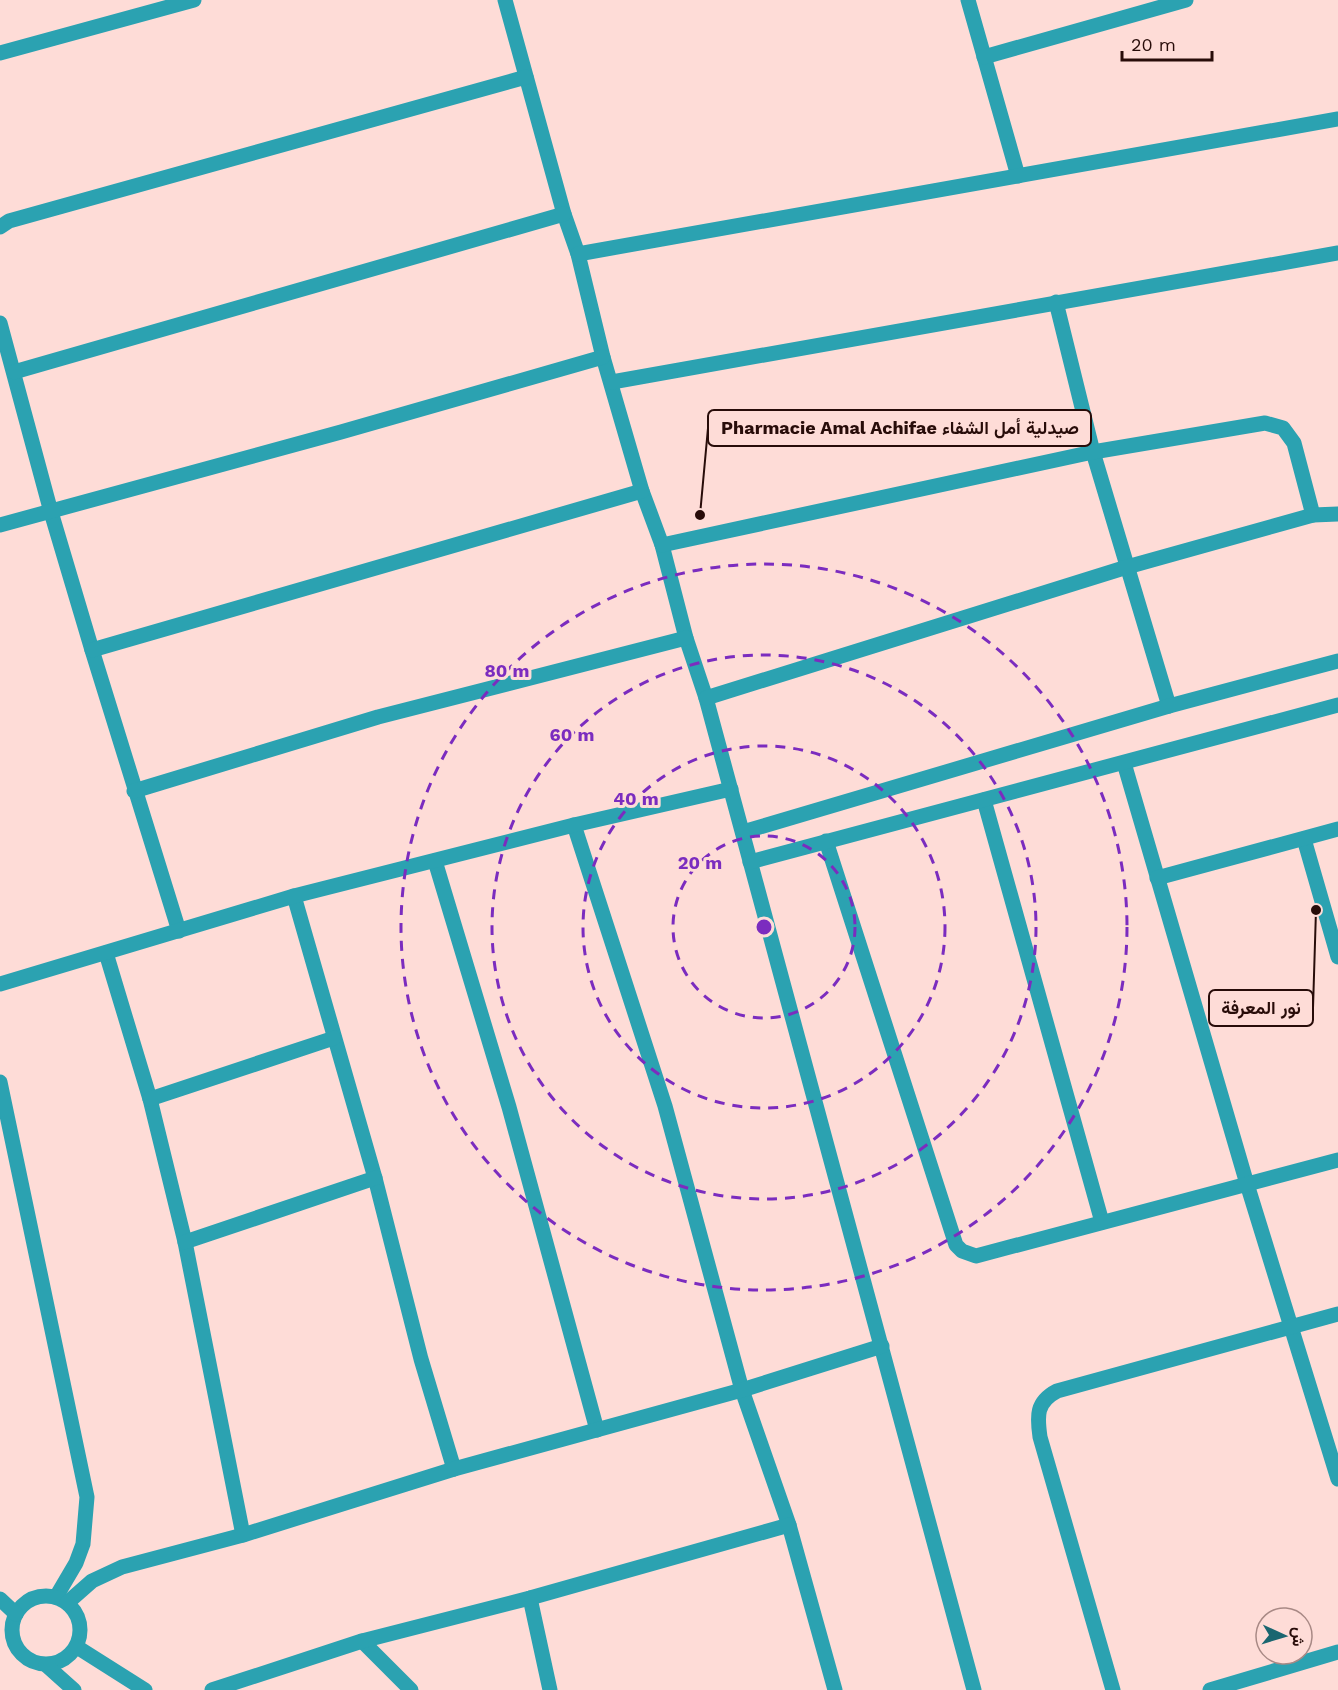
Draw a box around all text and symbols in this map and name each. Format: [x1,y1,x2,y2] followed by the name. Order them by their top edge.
[1122,24,1212,62] scale bar
[1131,34,1176,55] text: 20 m
[708,410,1091,446] callout: Pharmacie Amal Achifae صيدلية أمل الشفاء
[721,417,1079,439] text: Pharmacie Amal Achifae صيدلية أمل الشفاء
[485,660,529,681] text: 80 m
[550,724,594,745] text: 60 m
[613,788,659,809] text: 40 m
[678,852,722,873] text: 20 m
[754,917,774,937] centre of rings
[1209,990,1313,1026] callout: نور المعرفة
[1221,997,1301,1019] text: نور المعرفة
[1254,1606,1314,1666] north arrow
[1288,1627,1309,1647] text: ش

